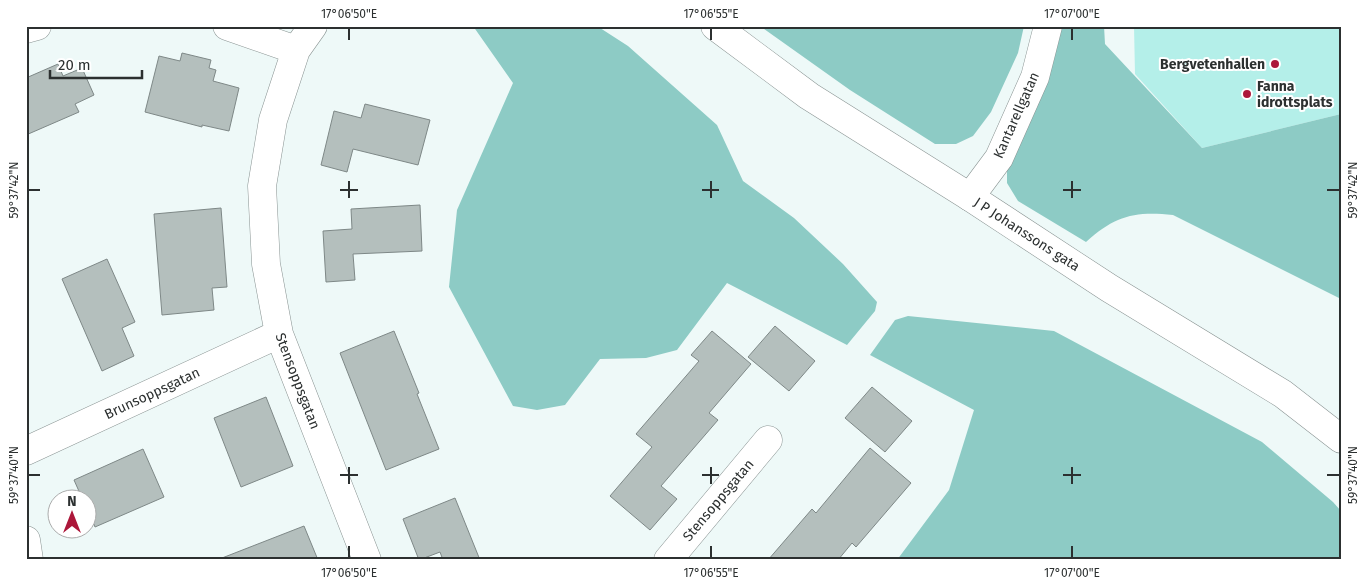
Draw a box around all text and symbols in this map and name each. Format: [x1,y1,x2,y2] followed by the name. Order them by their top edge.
[321,7,377,21] text: 17°06'50"E
[683,7,739,21] text: 17°06'55"E
[1044,7,1100,21] text: 17°07'00"E
[50,48,142,80] scale bar
[58,56,91,74] text: 20 m
[1160,56,1265,73] place label: Bergvetenhallen
[1269,58,1281,70] marker: Bergvetenhallen
[990,69,1043,161] street label: Kantarellgatan
[1257,78,1333,111] place label: Fanna idrottsplats
[1241,88,1253,100] marker: Fanna idrottsplats
[7,162,21,219] text: 59°37'42"N
[1346,162,1360,219] text: 59°37'42"N
[970,194,1083,275] street label: J P Johanssons gata
[271,331,324,432] street label: Stensoppsgatan
[102,364,203,423] street label: Brunsoppsgatan
[7,446,21,504] text: 59°37'40"N
[1346,446,1360,504] text: 59°37'40"N
[679,456,758,545] street label: Stensoppsgatan
[48,488,98,538] north arrow
[67,493,77,510] text: N
[321,566,377,580] text: 17°06'50"E
[683,566,739,580] text: 17°06'55"E
[1044,566,1100,580] text: 17°07'00"E

